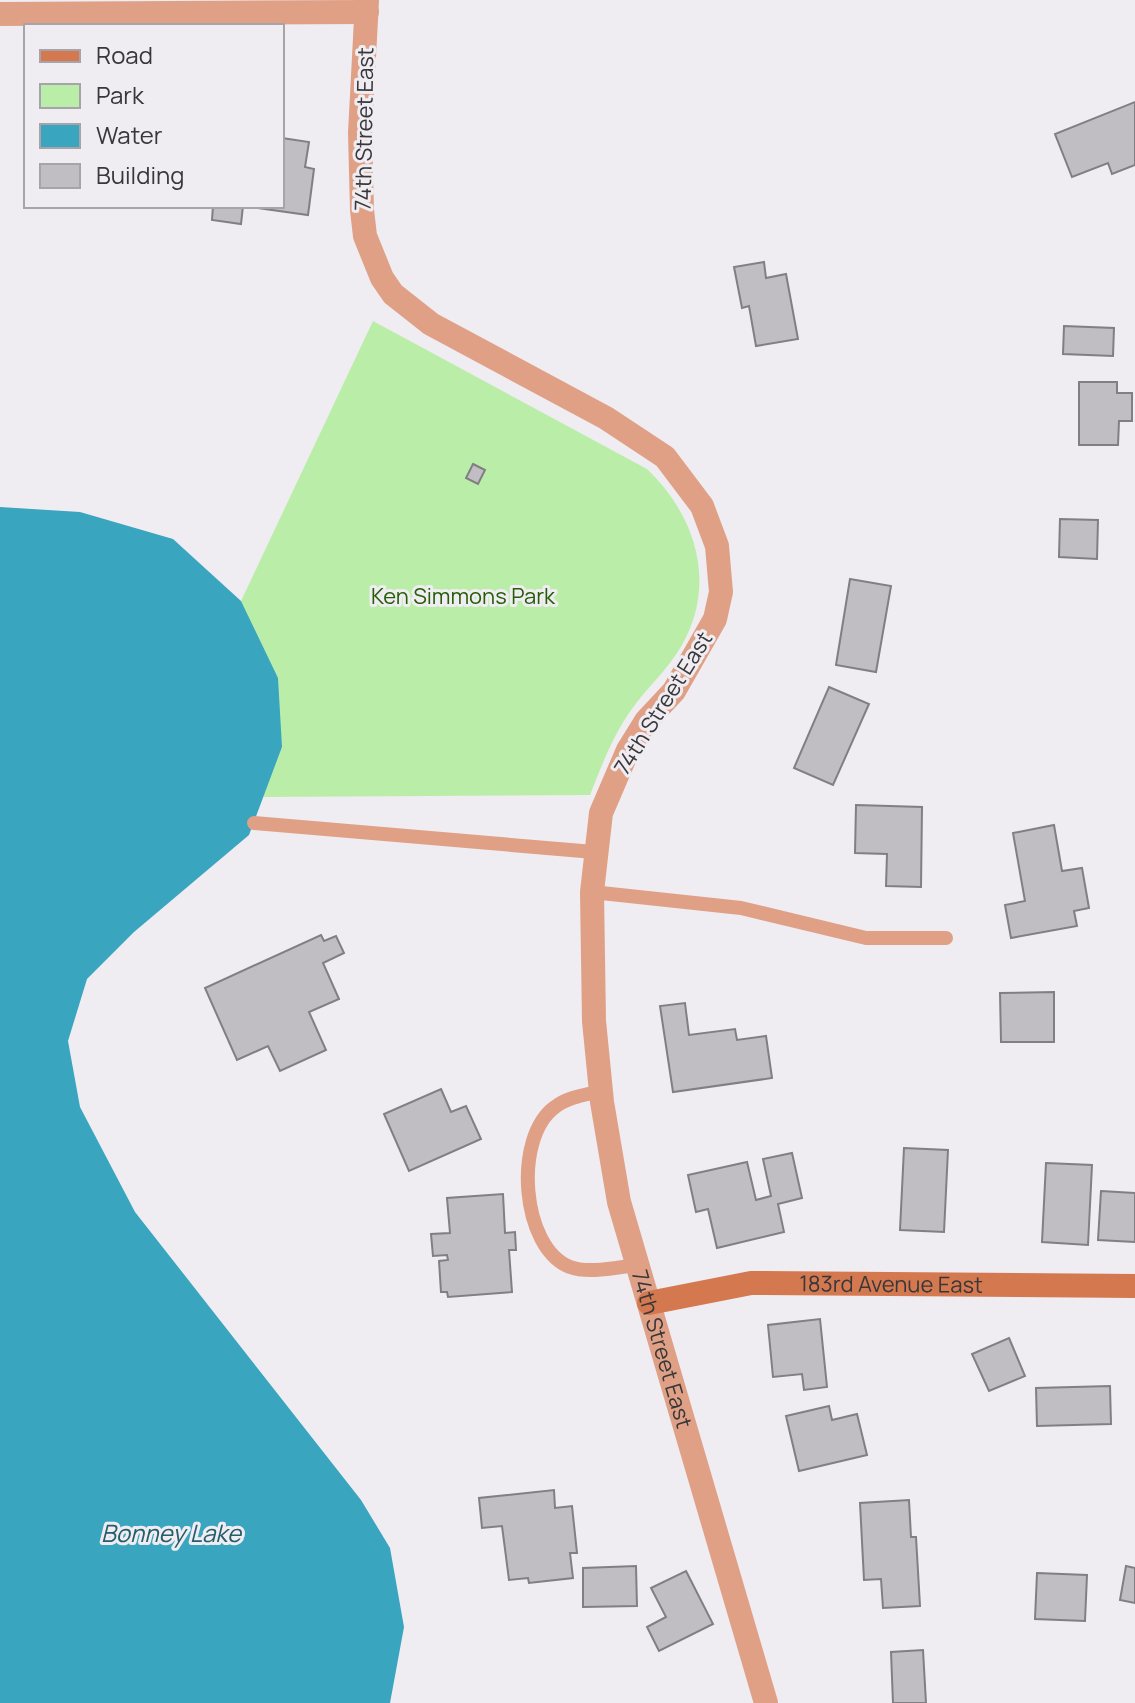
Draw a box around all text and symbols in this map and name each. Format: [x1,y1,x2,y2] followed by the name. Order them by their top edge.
[24,24,284,208] legend
[96,38,153,71] text: Road
[348,47,380,211] street label: 74th Street East
[96,78,145,111] text: Park
[96,118,163,151] text: Water
[96,158,184,191] text: Building
[371,581,556,611] park label: Ken Simmons Park
[607,626,719,780] street label: 74th Street East
[625,1266,700,1432] street label: 74th Street East
[799,1268,983,1300] street label: 183rd Avenue East
[101,1516,243,1549] water label: Bonney Lake

